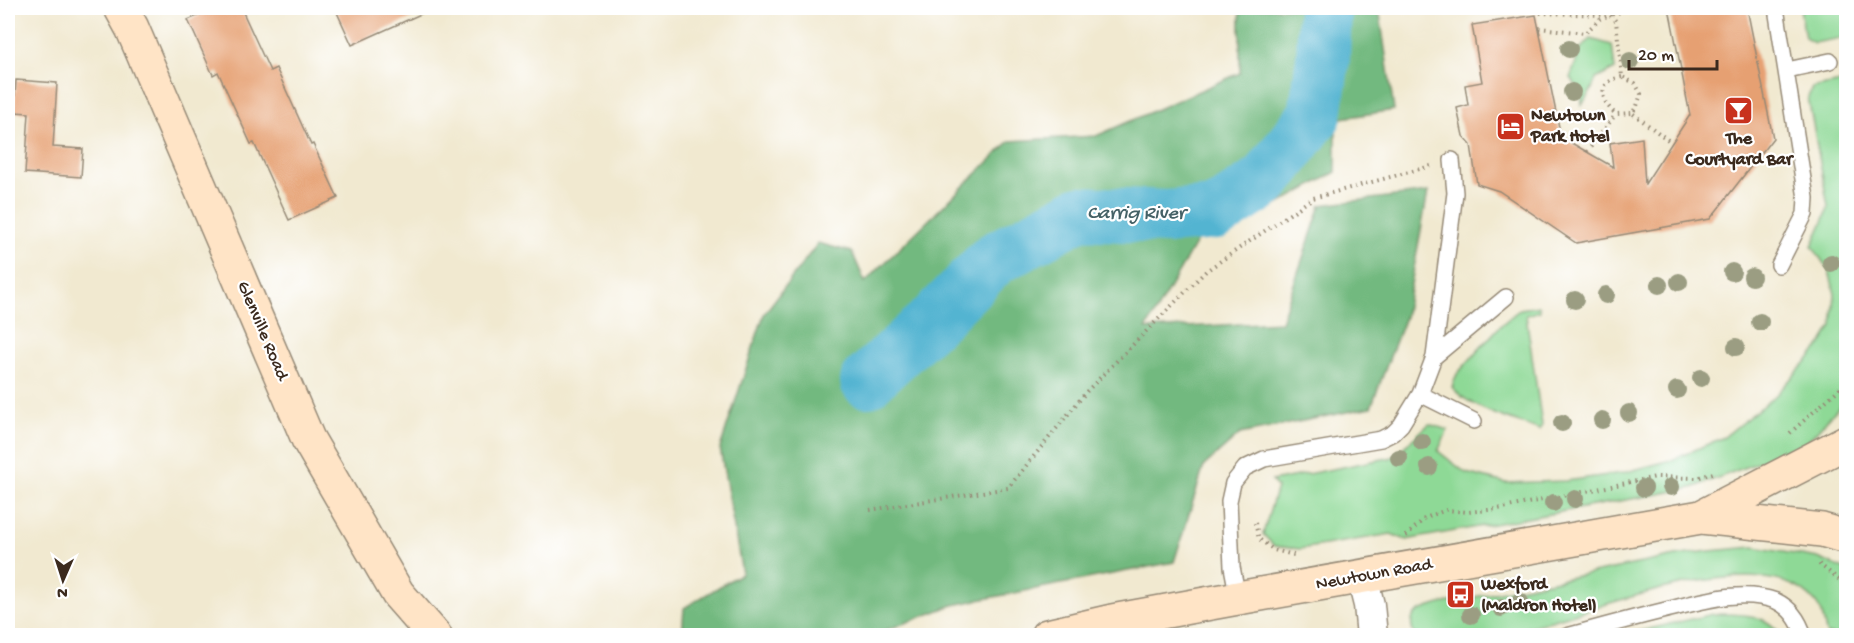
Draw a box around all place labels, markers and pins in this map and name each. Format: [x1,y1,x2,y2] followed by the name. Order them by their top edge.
[1723,94,1755,126] bar icon: The Courtyard Bar
[1530,106,1610,148] place label: Newtown Park Hotel
[1494,110,1526,142] hotel icon: Newtown Park Hotel
[1685,129,1795,171] place label: The Courtyard Bar
[1480,575,1597,617] place label: Wexford (Maldron Hotel)
[1444,579,1476,611] bus stop icon: Wexford (Maldron Hotel)

